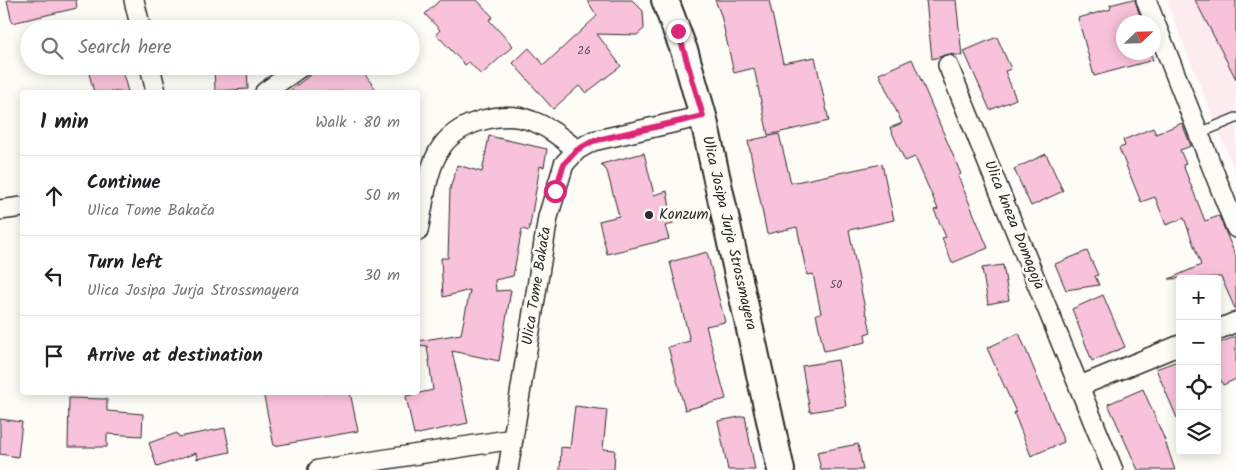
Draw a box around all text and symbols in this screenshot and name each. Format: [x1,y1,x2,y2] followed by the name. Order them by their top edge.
[1116,15,1161,60] north arrow
[20,20,420,75] search box
[667,20,690,43] route end
[78,33,172,63] text: Search here
[38,34,66,62] icon: search
[577,41,591,60] house number: 26
[40,106,89,139] text: 1 min
[315,110,400,135] text: Walk · 80 m
[695,133,763,333] street label: Ulica Josipa Jurja Strossmayera
[977,157,1051,293] street label: Ulica kneza Domagoja
[87,168,160,198] text: Continue
[544,180,567,203] route start
[40,182,68,210] icon: ahead
[364,183,400,208] text: 50 m
[87,198,215,223] text: Ulica Tome Bakača
[659,203,708,227] place label: Konzum
[643,209,655,221] marker: Konzum
[516,225,558,347] street label: Ulica Tome Bakača
[87,248,162,278] text: Turn left
[40,262,68,290] icon: left
[364,263,400,288] text: 30 m
[830,275,842,294] house number: 50
[1176,275,1221,455] map controls
[1176,275,1221,320] button: +
[87,278,299,303] text: Ulica Josipa Jurja Strossmayera
[1176,320,1221,365] button: −
[87,341,263,371] text: Arrive at destination
[40,342,68,370] icon: arrive
[1176,365,1221,410] button: locate
[1176,410,1221,455] button: layers

